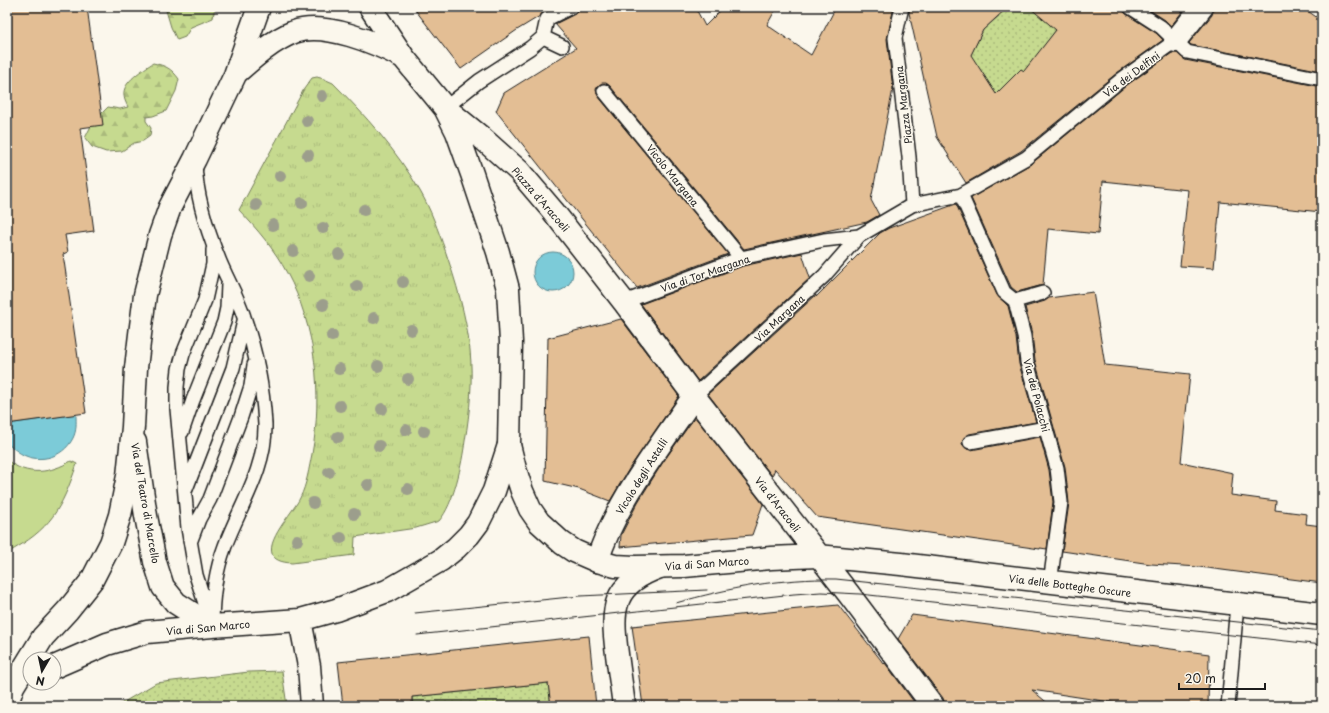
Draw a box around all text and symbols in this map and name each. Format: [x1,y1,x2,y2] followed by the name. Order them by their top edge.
[1099,48,1163,100] street label: Via dei Delfini
[891,64,915,145] street label: Piazza Margana
[643,141,703,210] street label: Vicolo Margana
[509,163,574,235] street label: Piazza d'Aracoeli
[658,250,752,295] street label: Via di Tor Margana
[751,291,807,345] street label: Via Margana
[1020,357,1054,434] street label: Via dei Polacchi
[612,435,671,517] street label: Vicolo degli Astalli
[128,441,164,565] street label: Via del Teatro di Marcello
[752,473,805,535] street label: Via d'Aracoeli
[664,553,750,573] street label: Via di San Marco
[1008,570,1133,600] street label: Via delle Botteghe Oscure
[165,616,251,638] street label: Via di San Marco
[22,651,62,691] north arrow
[1179,665,1265,691] scale bar
[1185,669,1216,687] text: 20 m
[34,672,46,690] text: N

